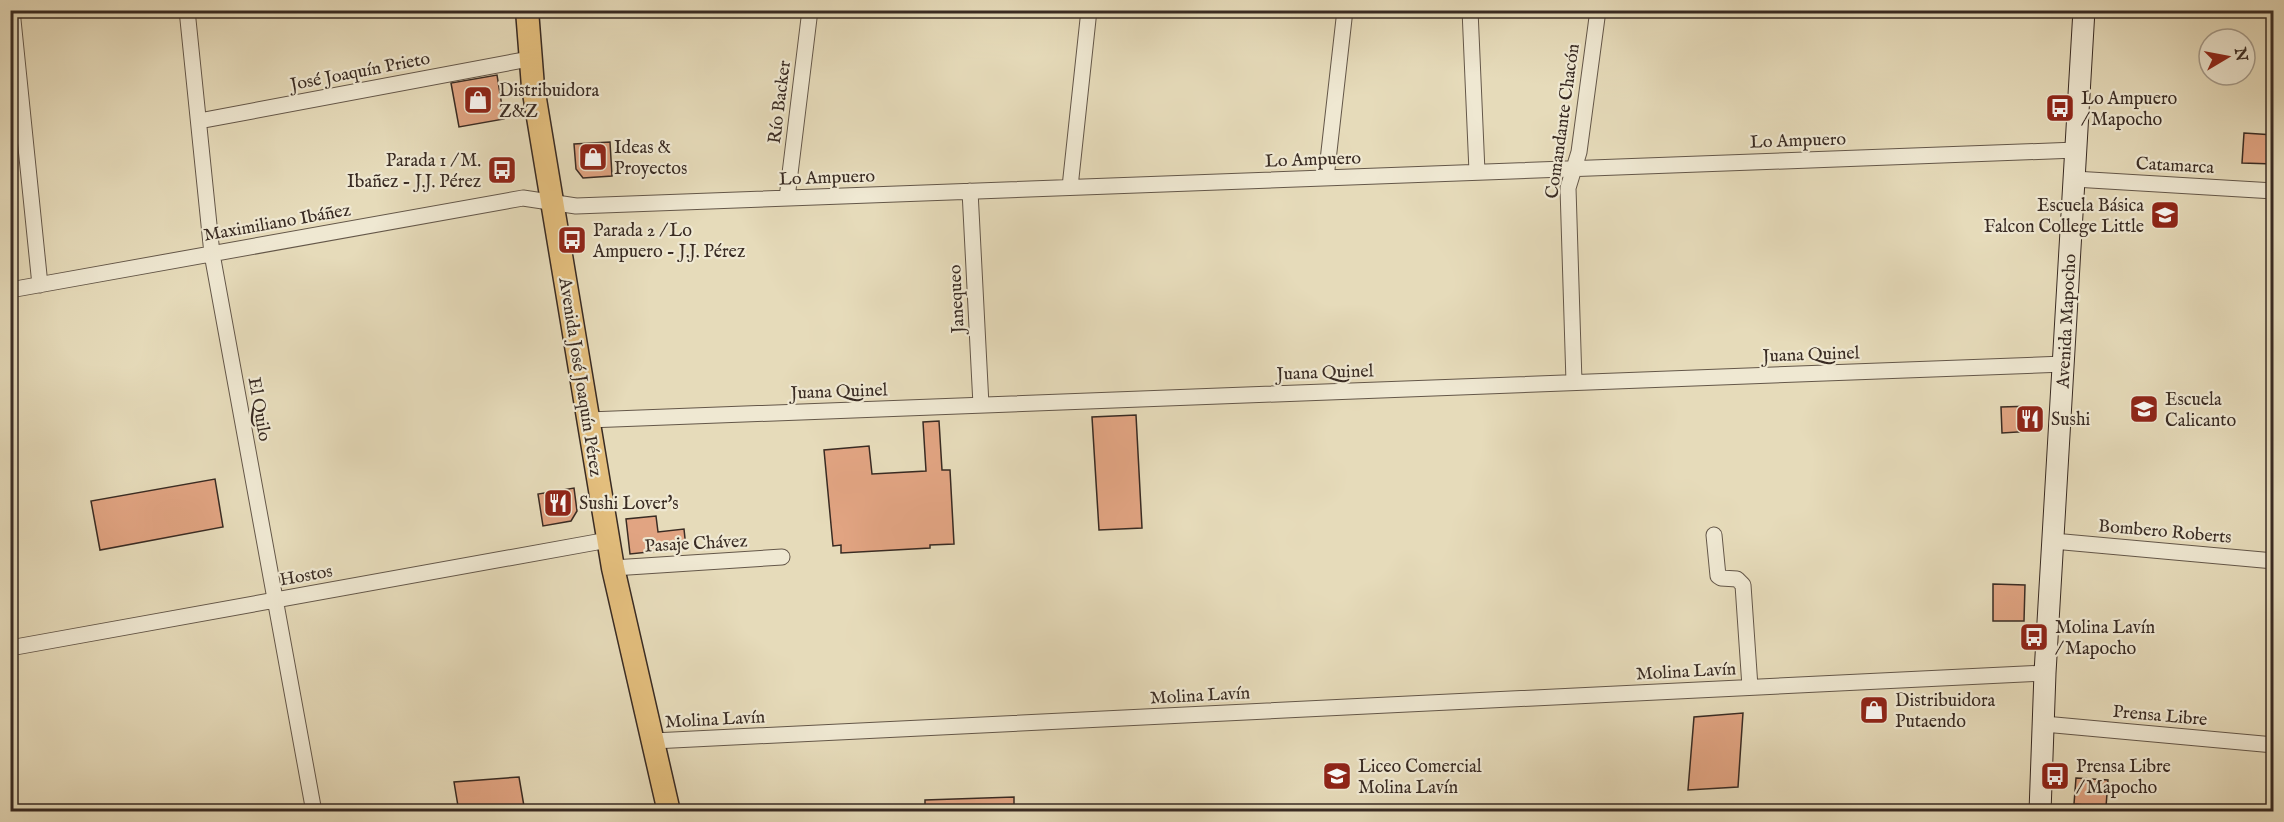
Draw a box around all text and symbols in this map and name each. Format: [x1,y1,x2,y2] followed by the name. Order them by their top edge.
[2197,27,2257,87] north arrow
[1541,42,1586,200] street label: Comandante Chacón
[2229,45,2251,63] text: N
[287,48,432,98] street label: José Joaquín Prieto
[764,59,797,145] street label: Río Backer
[499,80,600,124] place label: Distribuidora Z&Z
[462,84,494,116] shop icon: Distribuidora Z&Z
[2081,88,2178,132] place label: Lo Ampuero / Mapocho
[2044,92,2076,124] bus stop icon: Lo Ampuero / Mapocho
[1750,128,1847,155] street label: Lo Ampuero
[614,137,687,181] place label: Ideas & Proyectos
[577,141,609,173] shop icon: Ideas & Proyectos
[1265,147,1362,174] street label: Lo Ampuero
[347,150,481,194] place label: Parada 1 / M. Ibañez - J.J. Pérez
[2135,153,2215,180] street label: Catamarca
[486,154,518,186] bus stop icon: Parada 1 / M. Ibañez - J.J. Pérez
[779,165,876,192] street label: Lo Ampuero
[1984,195,2144,239] place label: Escuela Básica Falcon College Little
[202,199,353,248] street label: Maximiliano Ibáñez
[2149,199,2181,231] school or university icon: Escuela Básica Falcon College Little
[592,220,745,264] place label: Parada 2 / Lo Ampuero - J.J. Pérez
[556,224,588,256] bus stop icon: Parada 2 / Lo Ampuero - J.J. Pérez
[2052,253,2083,390] street label: Avenida Mapocho
[944,264,971,336] street label: Janequeo
[552,275,607,478] street label: Avenida José Joaquín Pérez
[1760,342,1860,369] street label: Juana Quinel
[1274,360,1374,387] street label: Juana Quinel
[242,375,276,443] street label: El Quilo
[788,379,888,406] street label: Juana Quinel
[2165,389,2236,433] place label: Escuela Calicanto
[2128,393,2160,425] school or university icon: Escuela Calicanto
[2014,403,2046,435] restaurant icon: Sushi
[2051,409,2090,432] place label: Sushi
[542,487,574,519] restaurant icon: Sushi Lover's
[579,493,679,516] place label: Sushi Lover's
[2097,515,2233,550] street label: Bombero Roberts
[644,530,748,559] street label: Pasaje Chávez
[278,561,335,592] street label: Hostos
[2055,617,2156,661] place label: Molina Lavín / Mapocho
[2018,621,2050,653] bus stop icon: Molina Lavín / Mapocho
[1635,658,1737,687] street label: Molina Lavín
[1149,682,1251,711] street label: Molina Lavín
[1895,690,1996,734] place label: Distribuidora Putaendo
[1858,694,1890,726] shop icon: Distribuidora Putaendo
[2112,701,2208,732] street label: Prensa Libre
[664,706,766,735] street label: Molina Lavín
[1358,756,1482,800] place label: Liceo Comercial Molina Lavín
[2076,756,2171,800] place label: Prensa Libre / Mapocho
[1321,760,1353,792] school or university icon: Liceo Comercial Molina Lavín
[2039,760,2071,792] bus stop icon: Prensa Libre / Mapocho

